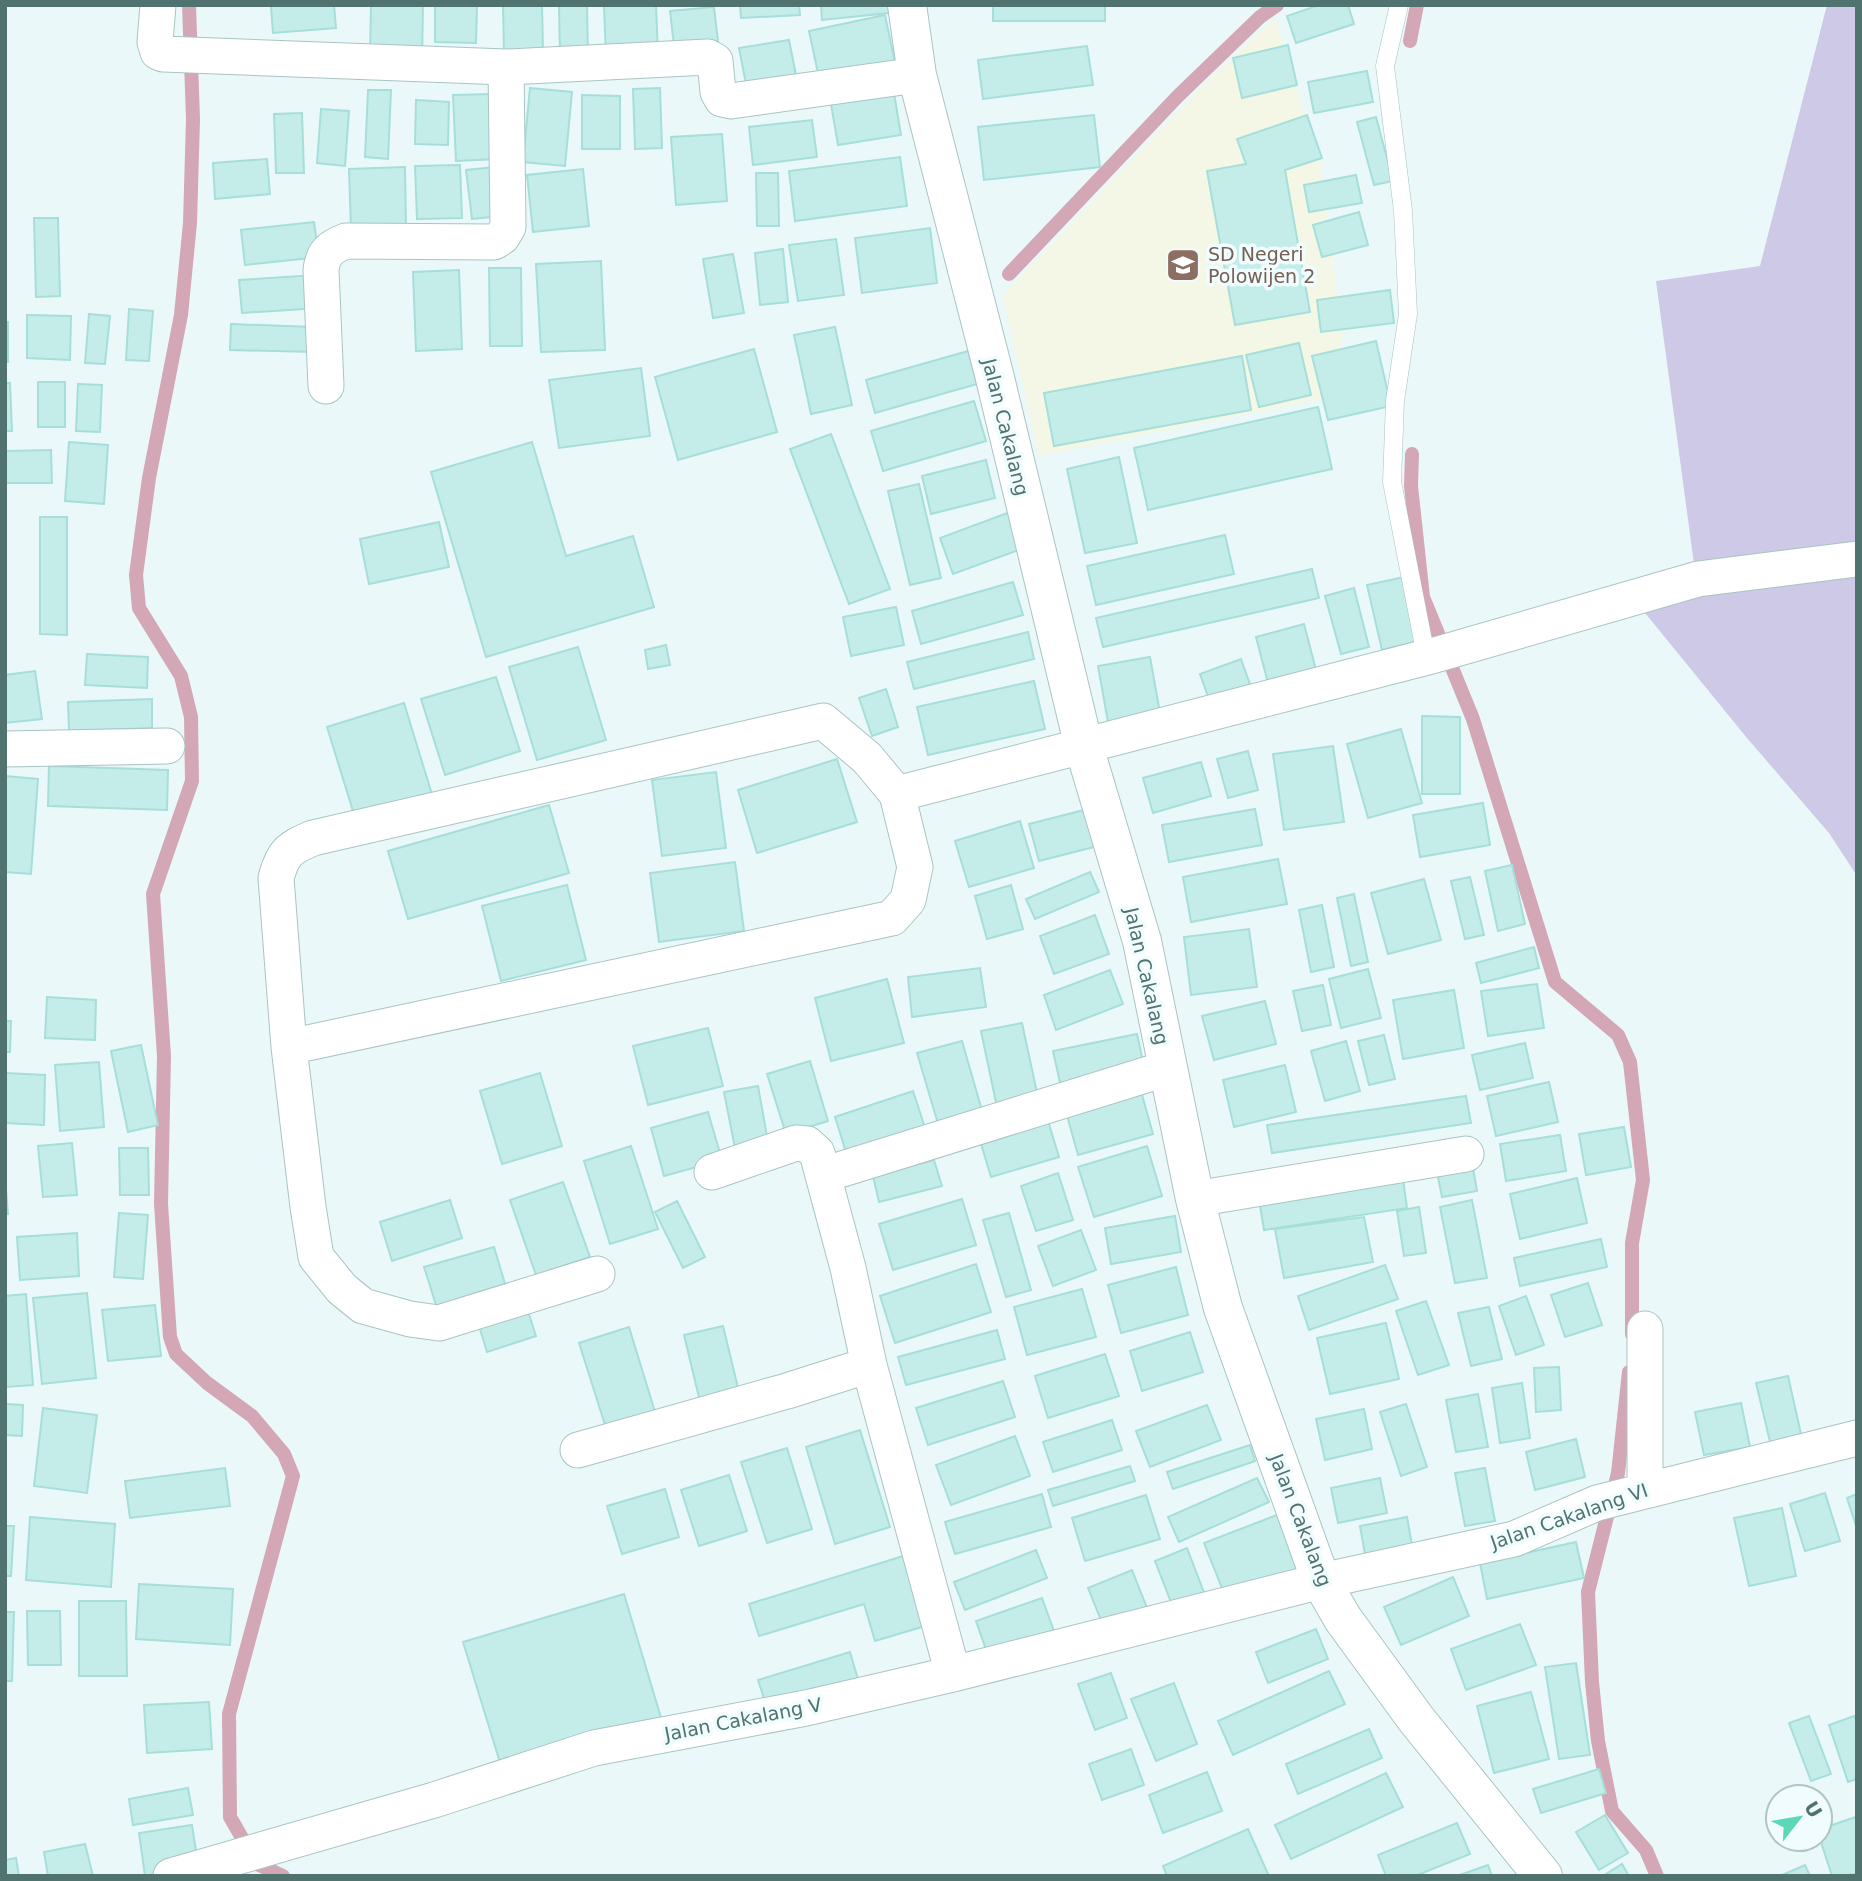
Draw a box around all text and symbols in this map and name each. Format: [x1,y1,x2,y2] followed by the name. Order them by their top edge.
[1208,243,1315,287] place label: SD Negeri Polowijen 2
[1164,246,1202,284] school or university icon: SD Negeri Polowijen 2
[978,355,1034,498] street label: Jalan Cakalang
[1120,904,1174,1047] street label: Jalan Cakalang
[1265,1450,1336,1590] street label: Jalan Cakalang
[1486,1479,1651,1554] street label: Jalan Cakalang VI
[662,1693,823,1745] street label: Jalan Cakalang V
[1764,1783,1834,1853] north arrow
[1800,1797,1827,1822] text: U

